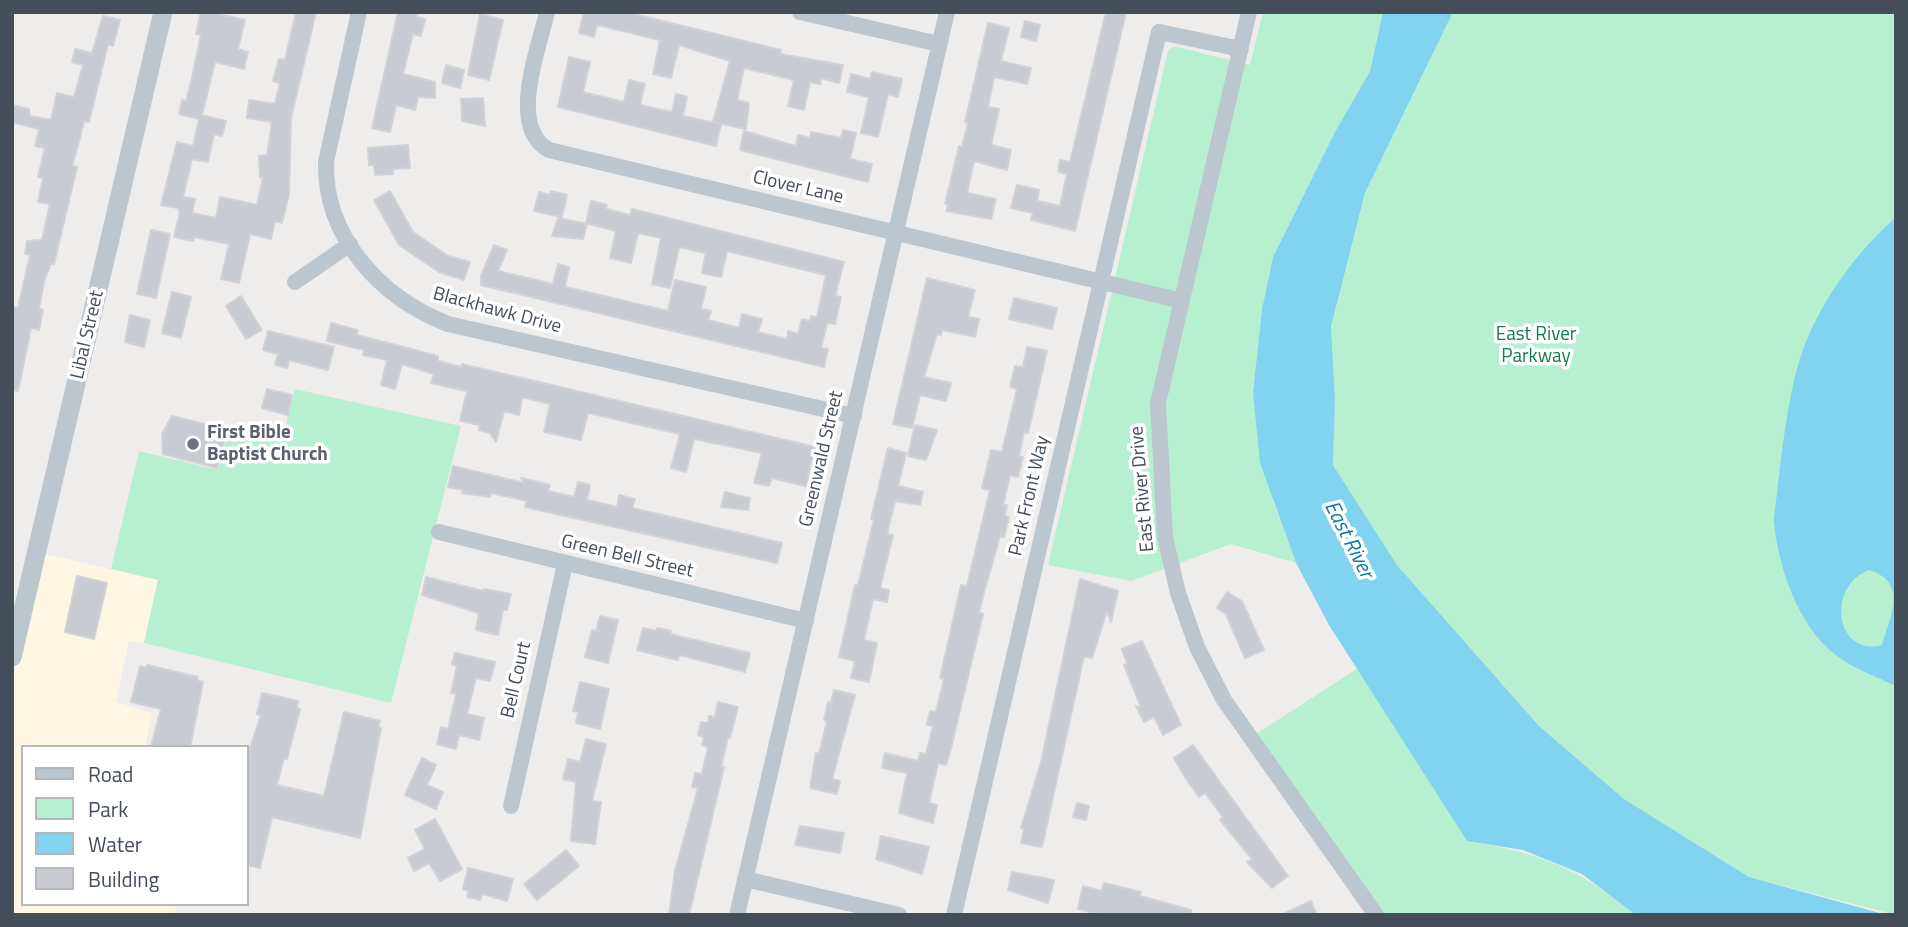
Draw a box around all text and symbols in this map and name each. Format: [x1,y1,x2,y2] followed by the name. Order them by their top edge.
[750,167,846,209] street label: Clover Lane
[430,283,564,339] street label: Blackhawk Drive
[67,288,109,382] street label: Libal Street
[1496,324,1576,368] park label: East River Parkway
[795,389,849,529] street label: Greenwald Street
[207,422,328,466] place label: First Bible Baptist Church
[1126,425,1160,553] street label: East River Drive
[1005,434,1055,558] street label: Park Front Way
[185,436,201,452] marker: First Bible Baptist Church
[1318,497,1378,583] water label: East River
[559,531,695,583] street label: Green Bell Street
[497,640,537,720] street label: Bell Court
[21,745,248,906] legend
[88,758,133,790] text: Road
[88,793,128,825] text: Park
[88,828,142,860] text: Water
[88,863,159,895] text: Building

